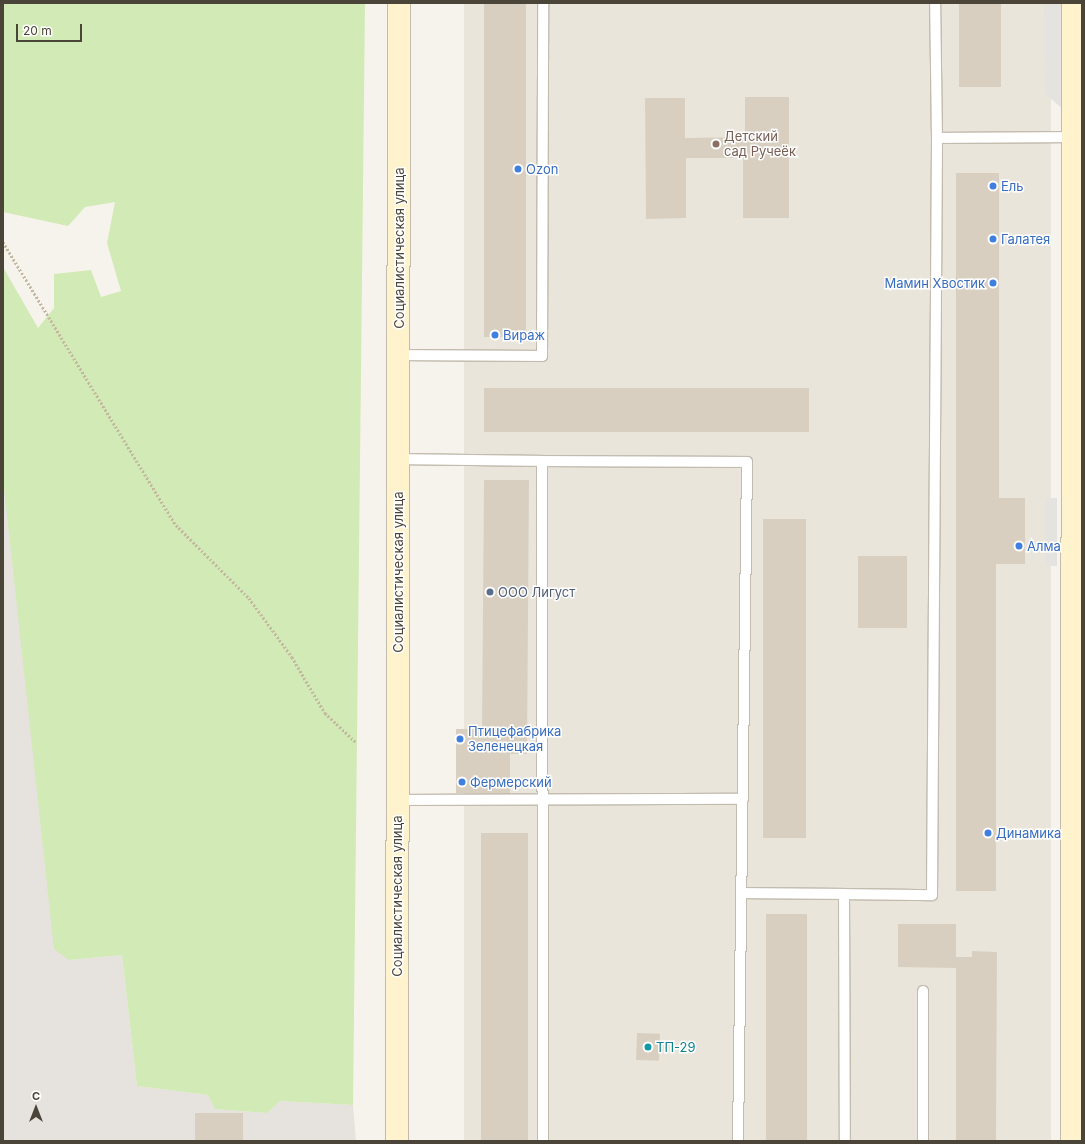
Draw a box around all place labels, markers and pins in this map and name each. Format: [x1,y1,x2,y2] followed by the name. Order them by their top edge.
[724,129,796,160] place label: Детский сад Ручеёк
[711,139,721,149] marker: Детский сад Ручеёк
[526,161,558,177] place label: Ozon
[513,164,523,174] marker: Ozon
[1001,178,1024,194] place label: Ель
[988,181,998,191] marker: Ель
[1001,231,1050,247] place label: Галатея
[988,234,998,244] marker: Галатея
[884,275,985,291] place label: Мамин Хвостик
[988,278,998,288] marker: Мамин Хвостик
[503,327,545,343] place label: Вираж
[490,330,500,340] marker: Вираж
[1027,538,1061,554] place label: Алма
[1014,541,1024,551] marker: Алма
[498,584,575,600] place label: ООО Лигуст
[485,587,495,597] marker: ООО Лигуст
[468,724,561,755] place label: Птицефабрика Зеленецкая
[455,734,465,744] marker: Птицефабрика Зеленецкая
[470,774,552,790] place label: Фермерский
[457,777,467,787] marker: Фермерский
[996,825,1061,841] place label: Динамика
[983,828,993,838] marker: Динамика
[656,1039,696,1055] place label: ТП-29
[643,1042,653,1052] marker: ТП-29

